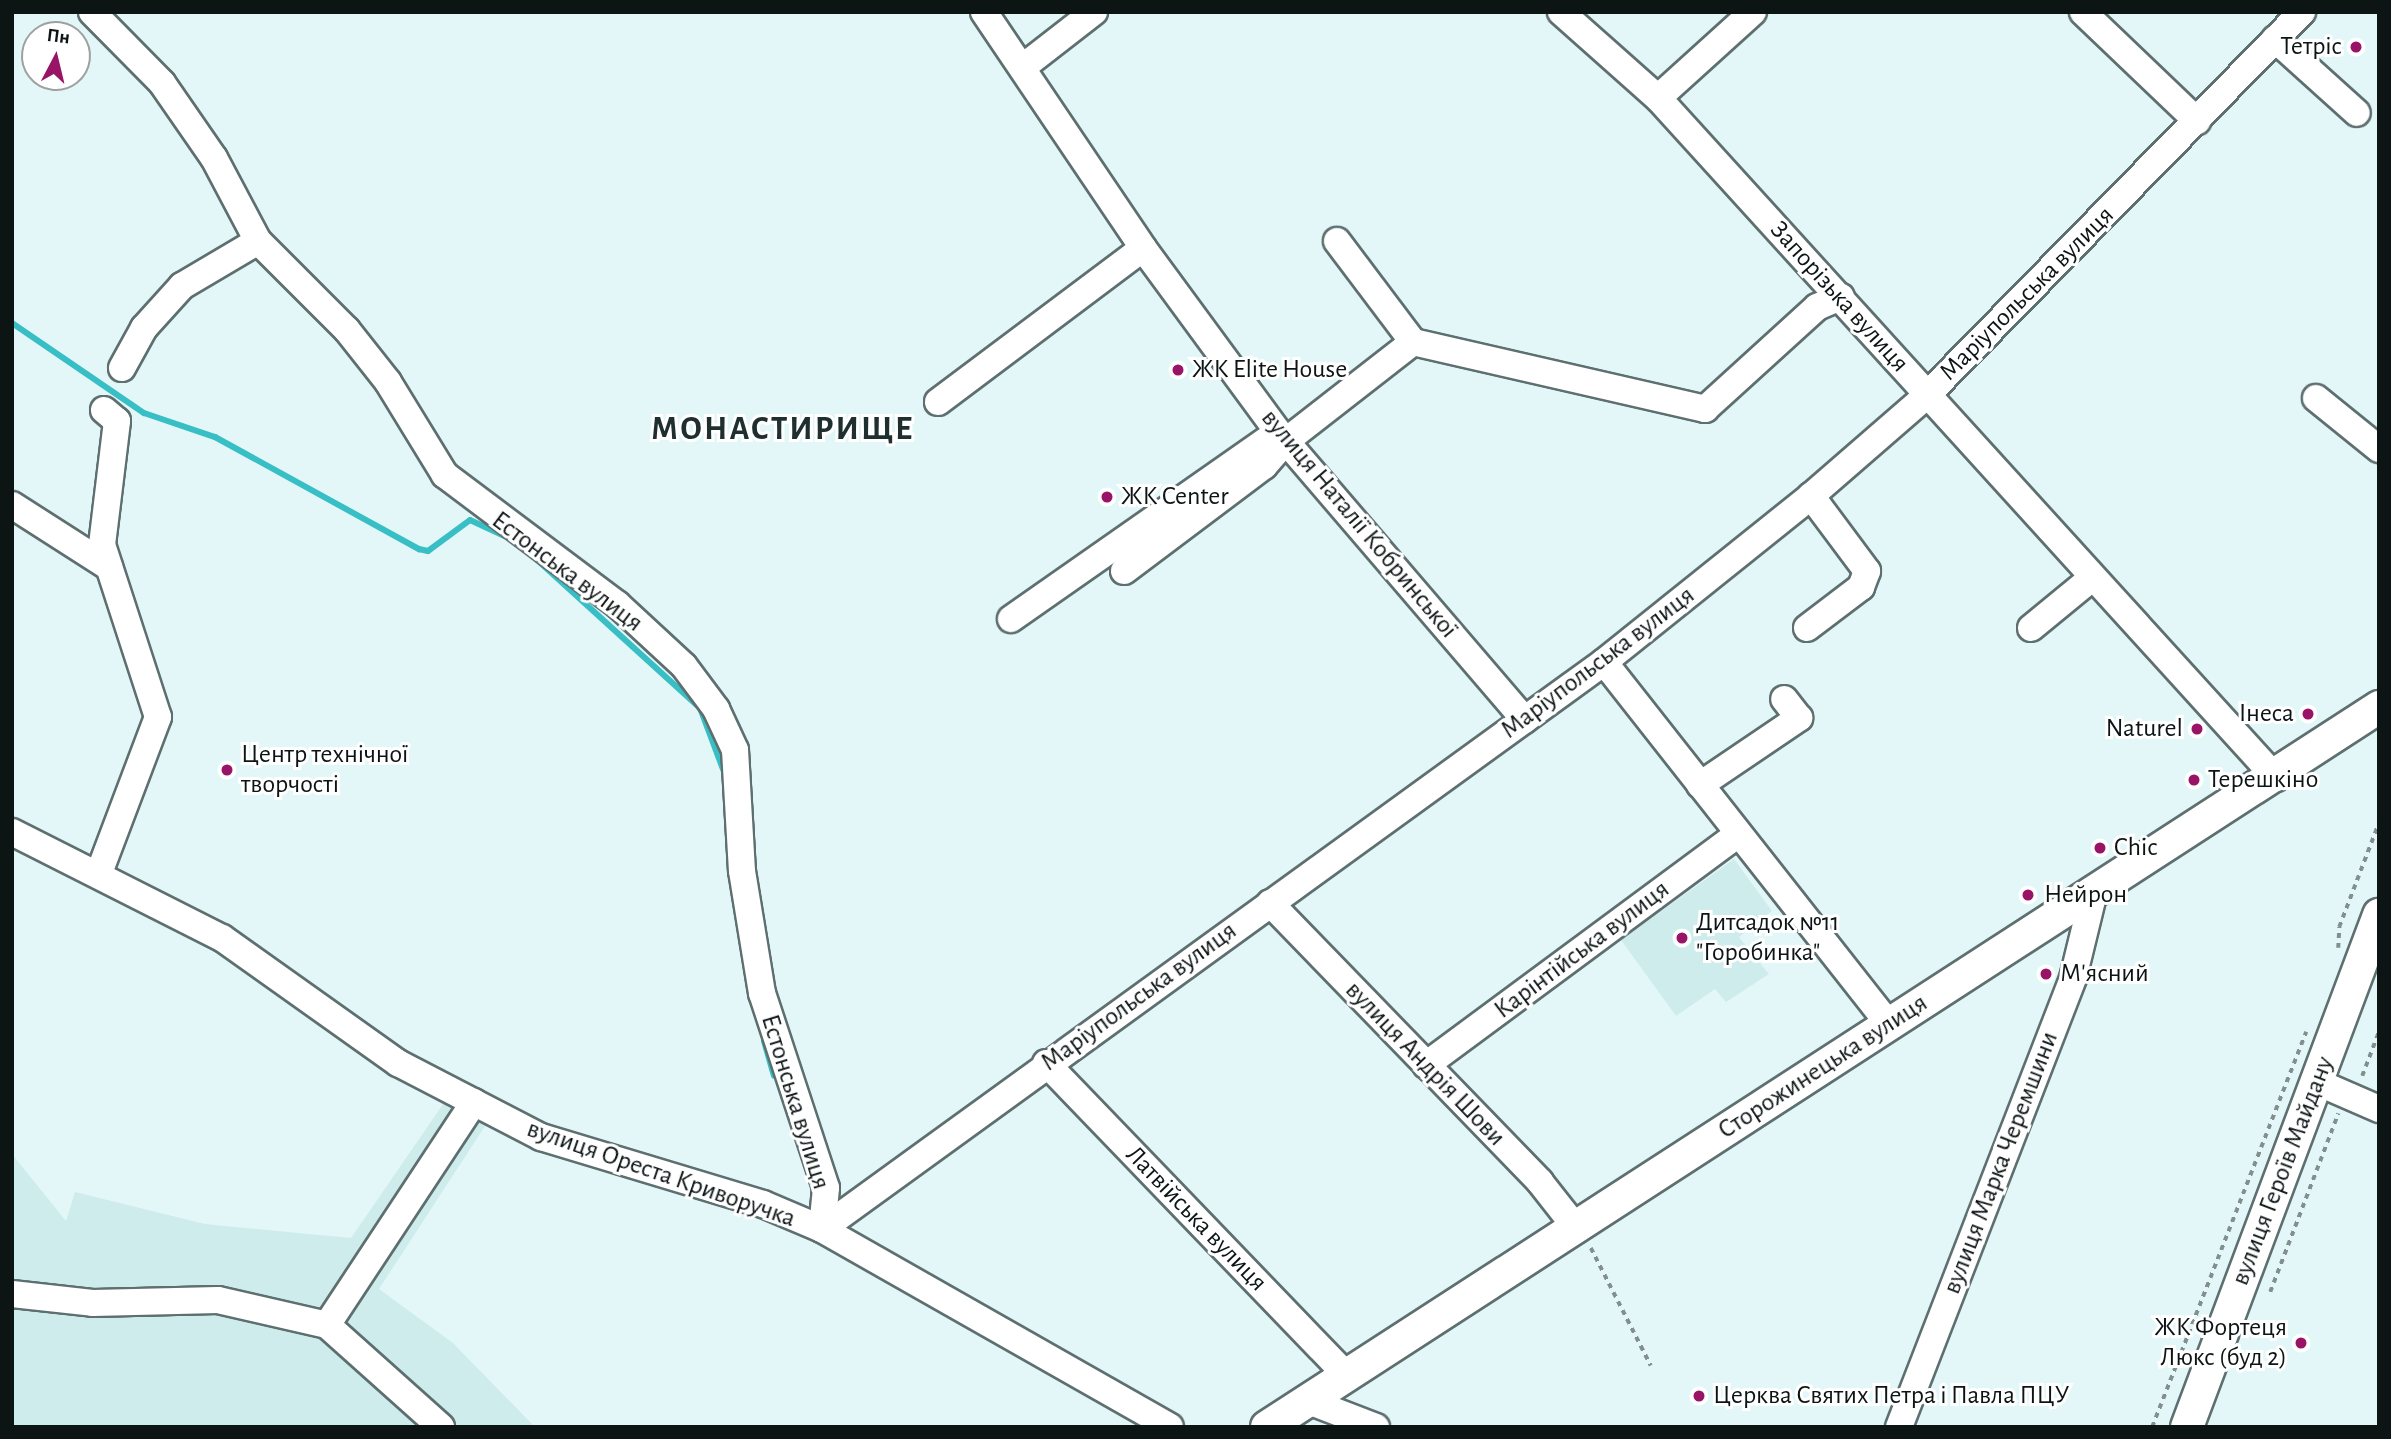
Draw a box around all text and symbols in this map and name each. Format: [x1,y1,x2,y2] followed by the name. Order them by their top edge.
[21,21,91,91] north arrow
[46,26,71,47] text: Пн
[2280,31,2342,63] place label: Тетріс
[2348,39,2364,55] marker: Тетріс
[1933,200,2121,388] street label: Маріупольська вулиця
[1763,215,1915,379] street label: Запорізька вулиця
[1192,354,1347,386] place label: ЖК Elite House
[1170,362,1186,378] marker: ЖК Elite House
[1254,403,1464,645] street label: вулиця Наталії Кобринської
[652,410,914,450] district label: МОНАСТИРИЩЕ
[1121,481,1229,513] place label: ЖК Center
[1099,489,1115,505] marker: ЖК Center
[485,505,649,639] street label: Естонська вулиця
[1495,580,1701,746] street label: Маріупольська вулиця
[2239,698,2294,730] place label: Інеса
[2300,706,2316,722] marker: Інеса
[2106,713,2183,745] place label: Naturel
[2189,721,2205,737] marker: Naturel
[241,739,408,800] place label: Центр технічної творчості
[219,762,235,778] marker: Центр технічної творчості
[2208,764,2318,796] place label: Терешкіно
[2186,772,2202,788] marker: Терешкіно
[2114,832,2157,864] place label: Chic
[2092,840,2108,856] marker: Chic
[1488,874,1676,1026] street label: Карінтійська вулиця
[2044,879,2127,911] place label: Нейрон
[2018,885,2038,905] marker: Нейрон
[1696,907,1840,968] place label: Дитсадок №11 "Горобинка"
[1035,916,1243,1078] street label: Маріупольська вулиця
[1674,930,1690,946] marker: Дитсадок №11 "Горобинка"
[2060,958,2149,990] place label: М'ясний
[2038,966,2054,982] marker: М'ясний
[1338,975,1512,1153] street label: вулиця Андрія Шови
[1712,988,1934,1146] street label: Сторожинецька вулиця
[754,1011,836,1193] street label: Естонська вулиця
[1937,1027,2065,1299] street label: вулиця Марка Черемшини
[2225,1052,2341,1290] street label: вулиця Героїв Майдану
[523,1113,799,1235] street label: вулиця Ореста Криворучка
[1119,1140,1273,1298] street label: Латвійська вулиця
[2154,1312,2287,1374] place label: ЖК Фортеця Люкс (буд 2)
[2293,1335,2309,1351] marker: ЖК Фортеця Люкс (буд 2)
[1713,1380,2069,1412] place label: Церква Святих Петра і Павла ПЦУ
[1691,1388,1707,1404] marker: Церква Святих Петра і Павла ПЦУ

